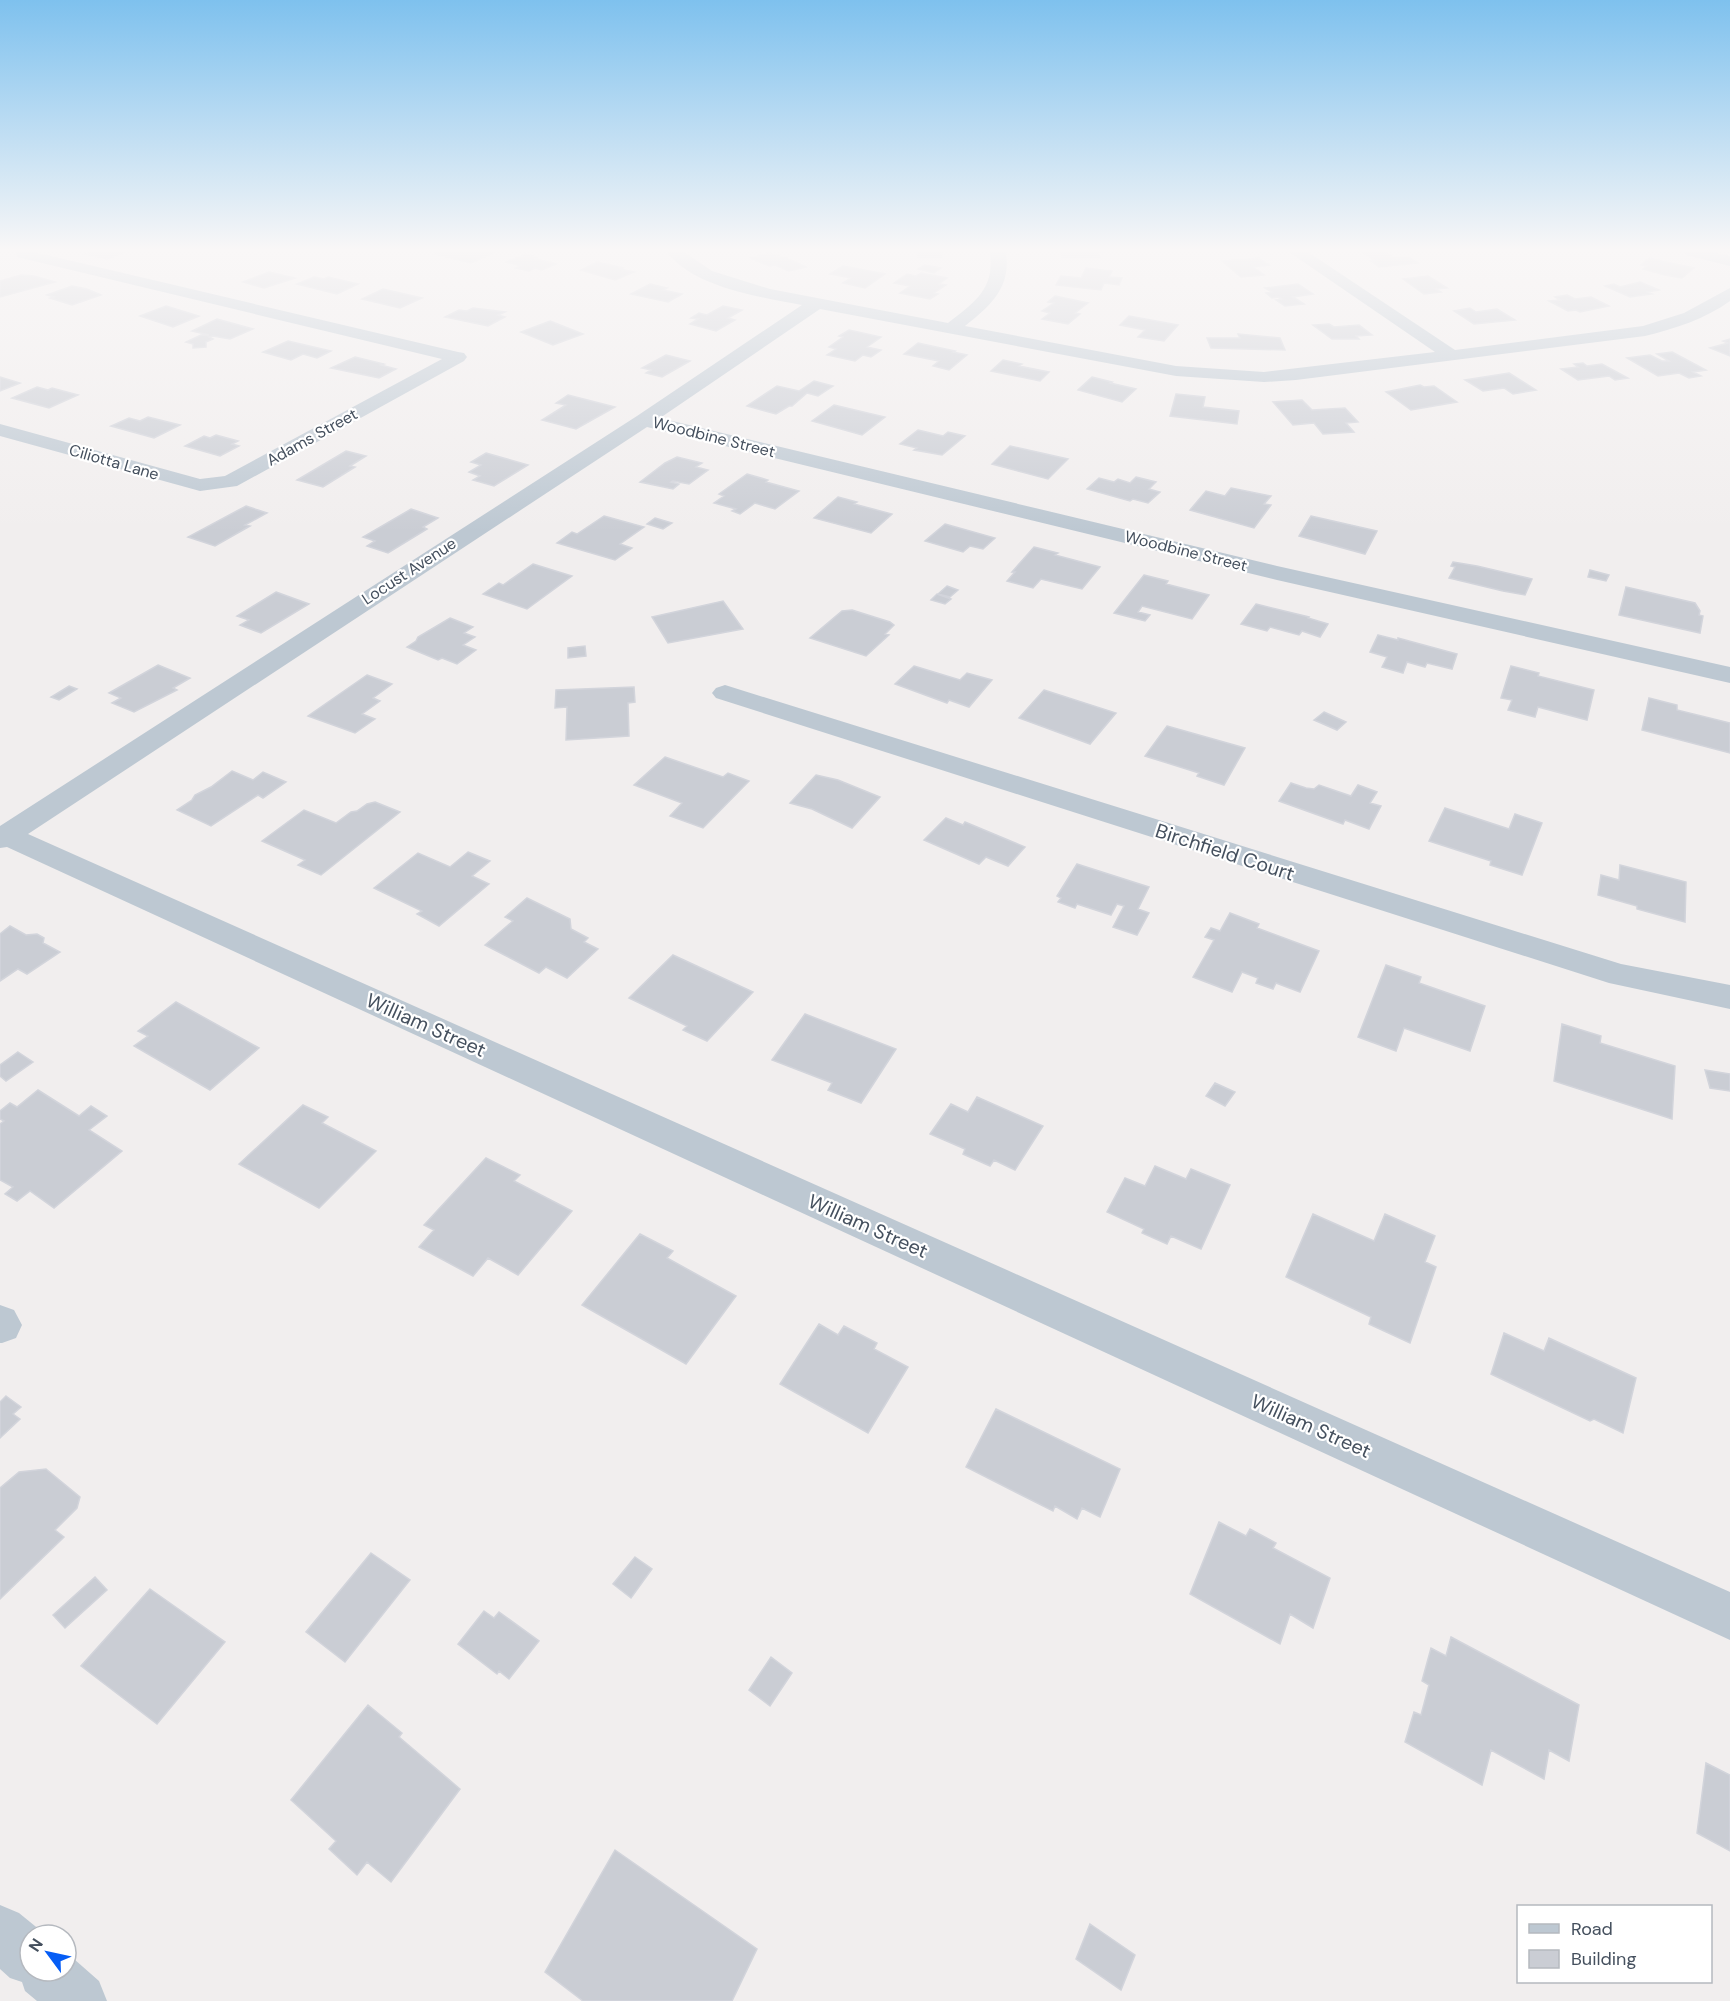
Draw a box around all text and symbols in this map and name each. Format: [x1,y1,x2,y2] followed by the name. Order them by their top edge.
[263,403,361,471] street label: Adams Street
[651,412,777,462] street label: Woodbine Street
[66,439,162,485] street label: Ciliotta Lane
[1123,526,1249,576] street label: Woodbine Street
[358,533,460,609] street label: Locust Avenue
[1152,817,1298,887] street label: Birchfield Court
[362,987,490,1063] street label: William Street
[804,1188,932,1264] street label: William Street
[1247,1388,1375,1464] street label: William Street
[1517,1905,1712,1983] legend
[1571,1917,1613,1941] text: Road
[18,1923,78,1983] north arrow
[24,1934,48,1956] text: N
[1571,1947,1636,1971] text: Building

